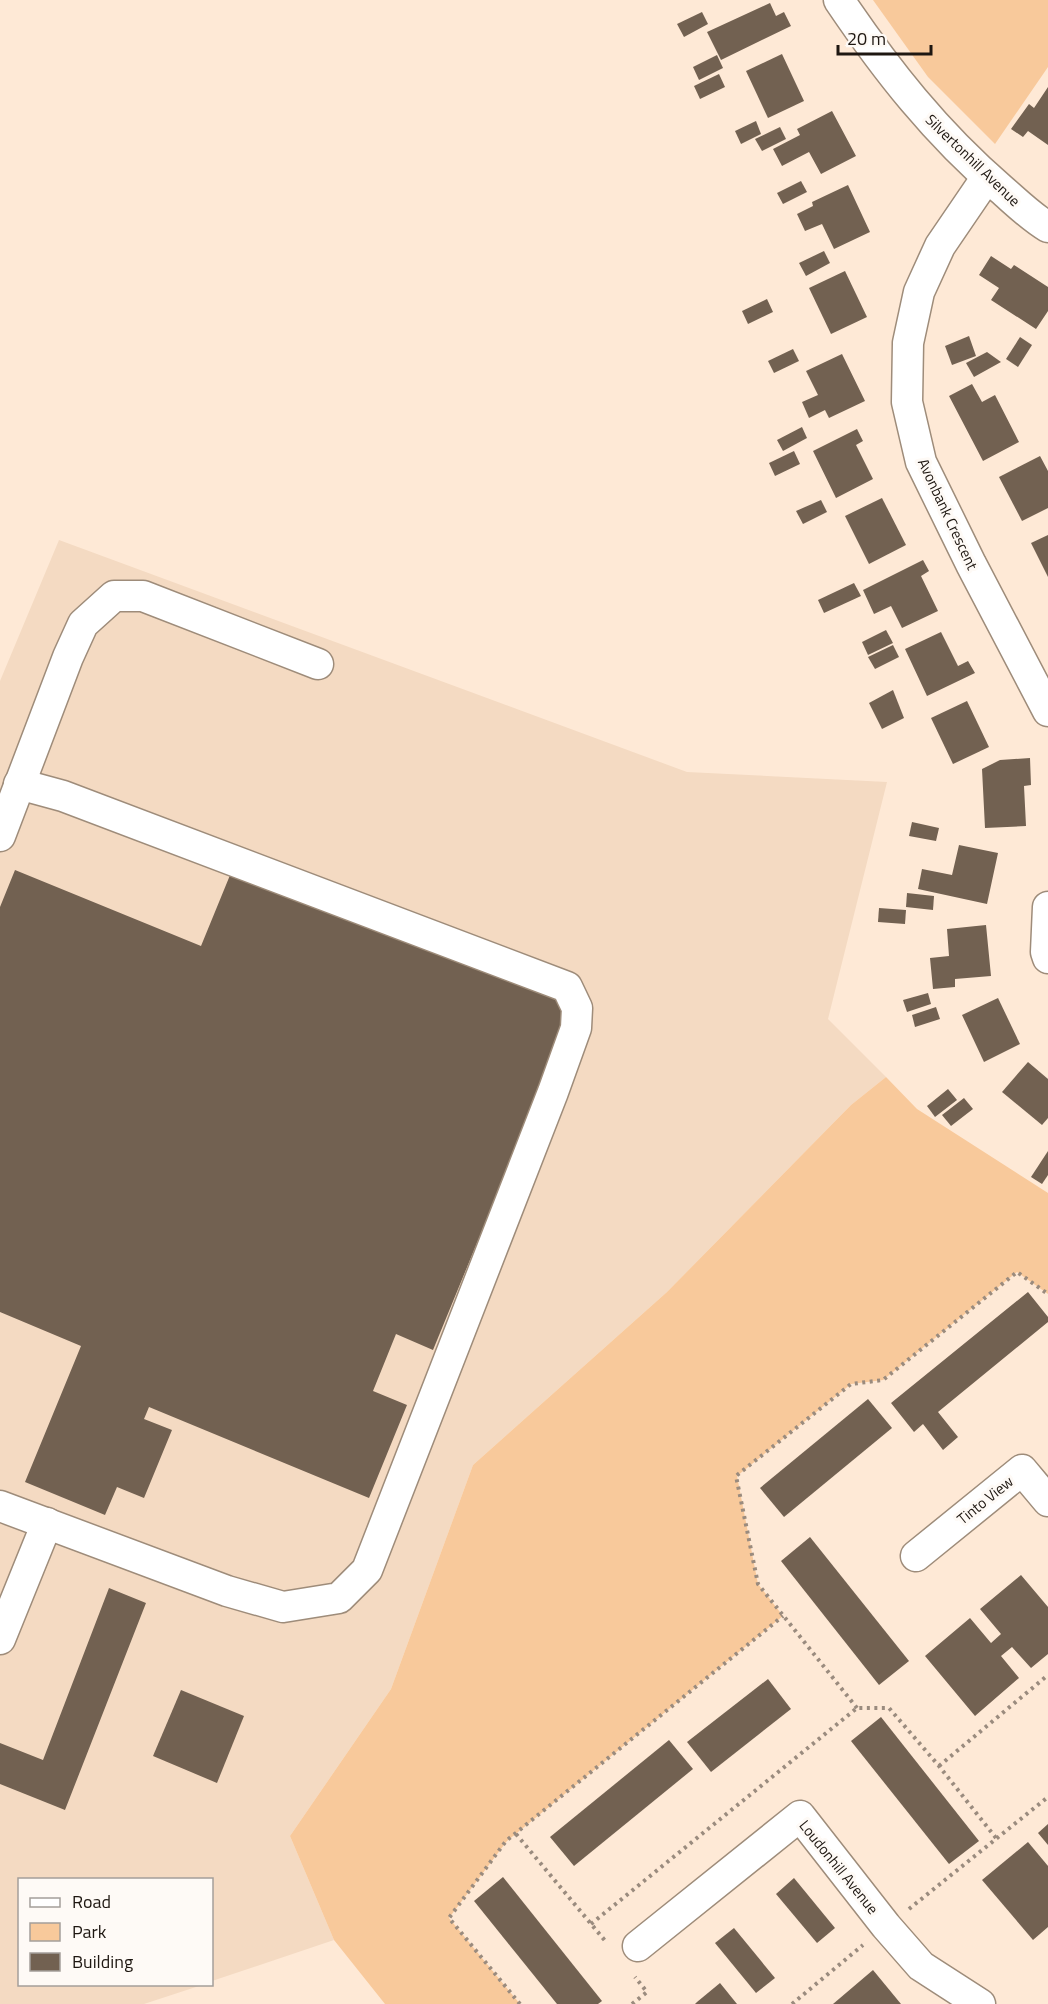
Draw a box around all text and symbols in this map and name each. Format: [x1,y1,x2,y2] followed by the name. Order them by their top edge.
[838,18,931,56] scale bar
[847,25,886,52] text: 20 m
[920,108,1026,212] street label: Silvertonhill Avenue
[912,454,984,574] street label: Avonbank Crescent
[952,1470,1018,1530] street label: Tinto View
[794,1815,884,1919] street label: Loudonhill Avenue
[18,1878,213,1986] legend
[72,1888,111,1915] text: Road
[72,1918,107,1945] text: Park
[72,1948,133,1975] text: Building

